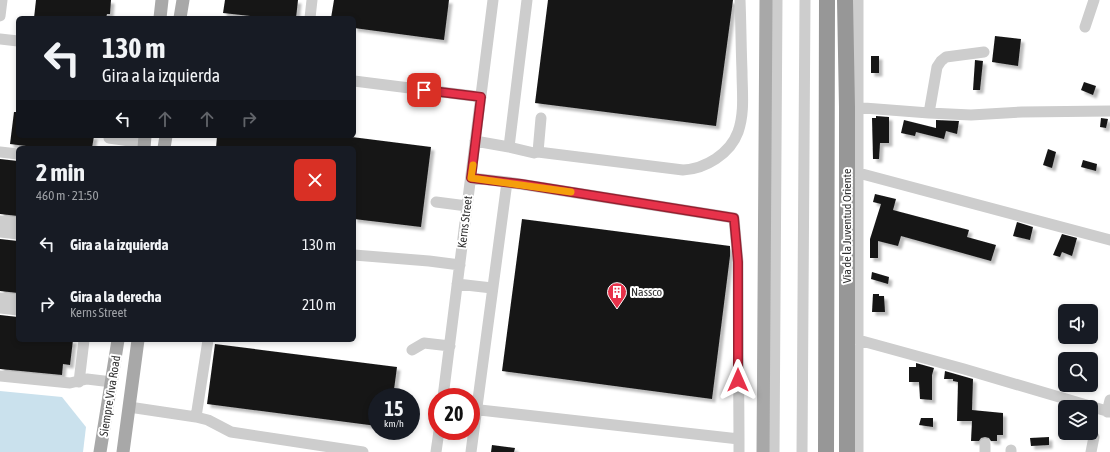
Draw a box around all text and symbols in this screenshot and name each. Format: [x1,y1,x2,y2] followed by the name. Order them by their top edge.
[36,32,88,84] icon: left
[102,32,165,64] text: 130 m
[102,65,220,86] text: Gira a la izquierda
[407,73,441,107] pin
[413,79,435,101] icon: arrive
[112,108,134,130] icon: left
[154,108,176,130] icon: ahead
[196,108,218,130] icon: ahead
[238,108,260,130] icon: right
[36,159,85,186] text: 2 min
[294,159,336,201] button: close
[840,169,854,283] street label: Vía de la Juventud Oriente
[36,188,99,203] text: 460 m · 21:50
[455,194,475,249] street label: Kerns Street
[36,233,58,255] icon: left
[70,236,168,253] text: Gira a la izquierda
[302,236,336,253] text: 130 m
[606,281,628,309] building icon: Nassco
[631,285,663,299] place label: Nassco
[70,288,161,305] text: Gira a la derecha
[36,293,58,315] icon: right
[302,296,336,313] text: 210 m
[1058,304,1098,440] map controls
[1058,304,1098,344] button: sound
[70,305,127,320] text: Kerns Street
[1058,352,1098,392] button: search
[97,355,123,437] street label: Siempre Viva Road
[717,359,759,401] position arrow
[428,388,480,440] speed limit sign: 20
[385,397,403,420] text: 15
[1058,400,1098,440] button: layers
[384,418,404,429] text: km/h

